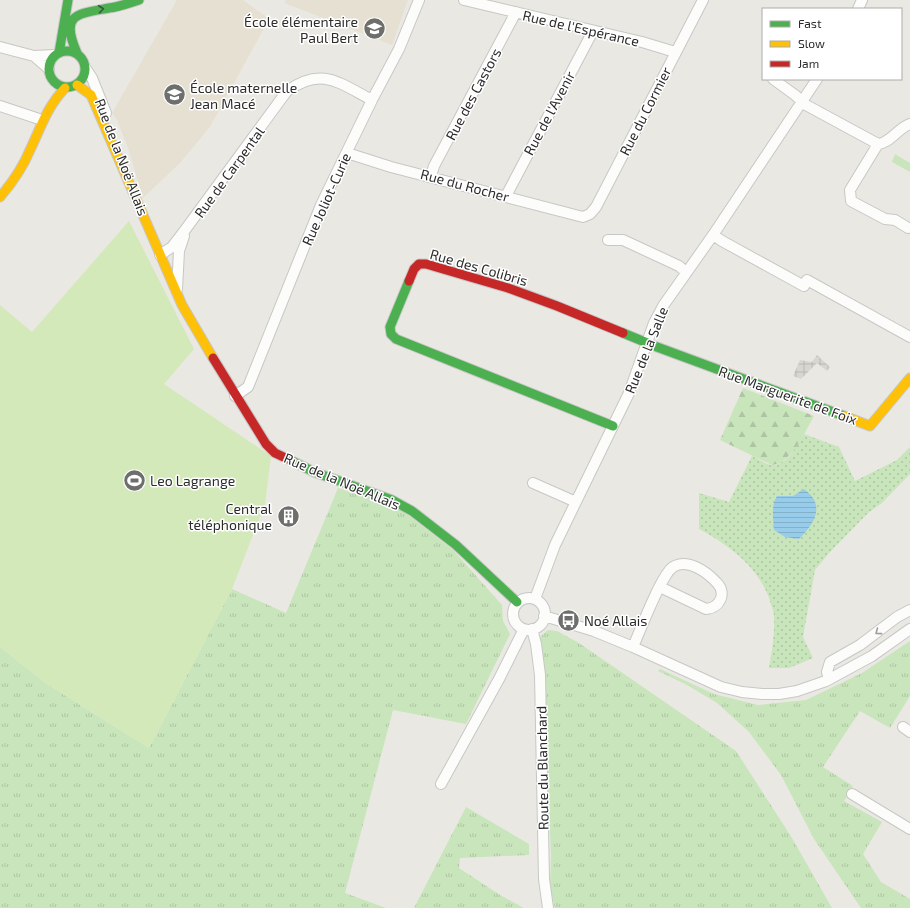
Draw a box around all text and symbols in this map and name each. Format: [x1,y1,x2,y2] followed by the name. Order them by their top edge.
[98,5,104,14] one-way arrow
[521,6,641,50] street label: Rue de l'Espérance
[762,8,902,80] legend
[244,13,358,46] place label: École élémentaire Paul Bert
[361,16,387,42] school or university icon: École élémentaire Paul Bert
[798,16,822,30] text: Fast
[798,36,825,50] text: Slow
[442,45,504,143] street label: Rue des Castors
[798,56,819,70] text: Jam
[615,64,675,158] street label: Rue du Cormier
[520,68,578,158] street label: Rue de l'Avenir
[190,79,297,112] place label: École maternelle Jean Macé
[162,82,188,108] school or university icon: École maternelle Jean Macé
[92,96,152,218] street label: Rue de la Noë Allais
[190,123,268,221] street label: Rue de Carpental
[298,150,354,248] street label: Rue Joliot-Curie
[419,165,512,205] street label: Rue du Rocher
[428,245,530,289] street label: Rue des Colibris
[621,304,671,396] street label: Rue de la Salle
[717,362,860,428] street label: Rue Marguerite de Foix
[281,449,403,513] street label: Rue de la Noë Allais
[121,467,147,493] sports icon: Leo Lagrange
[150,472,235,489] place label: Leo Lagrange
[188,500,273,533] place label: Central téléphonique
[275,503,301,529] building icon: Central téléphonique
[555,607,581,633] bus stop icon: Noé Allais
[584,612,647,629] place label: Noé Allais
[875,627,882,634] one-way arrow
[532,706,552,830] street label: Route du Blanchard

